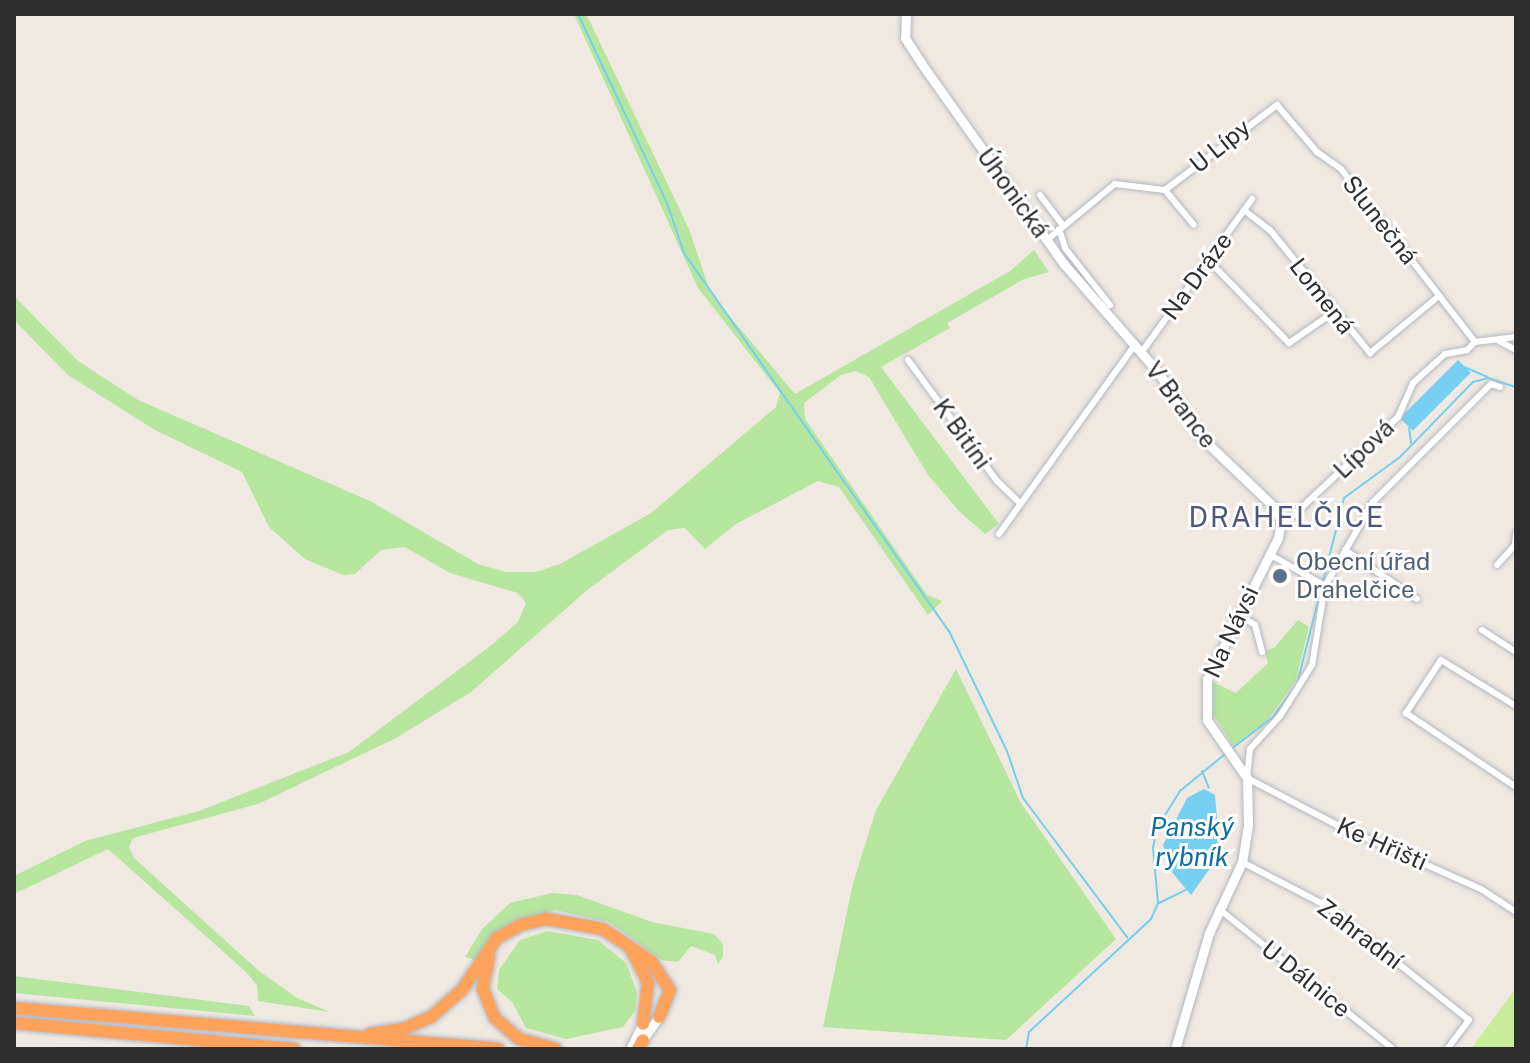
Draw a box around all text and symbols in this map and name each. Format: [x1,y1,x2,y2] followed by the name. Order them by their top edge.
[1184,113,1256,179] street label: U Lípy
[971,143,1055,243] street label: Úhonická
[1336,170,1424,270] street label: Slunečná
[1156,227,1238,325] street label: Na Dráze
[1283,252,1361,340] street label: Lomená
[1139,356,1223,454] street label: V Brance
[927,393,997,475] street label: K Bitíni
[1328,413,1400,485] street label: Lípová
[1189,500,1385,534] district label: DRAHELČICE
[1296,548,1430,604] place label: Obecní úřad Drahelčice
[1271,567,1289,585] marker: Obecní úřad Drahelčice
[1197,582,1265,682] street label: Na Návsi
[1150,811,1234,872] water label: Panský rybník
[1332,811,1432,877] street label: Ke Hřišti
[1312,893,1408,975] street label: Zahradní
[1256,934,1356,1024] street label: U Dálnice

